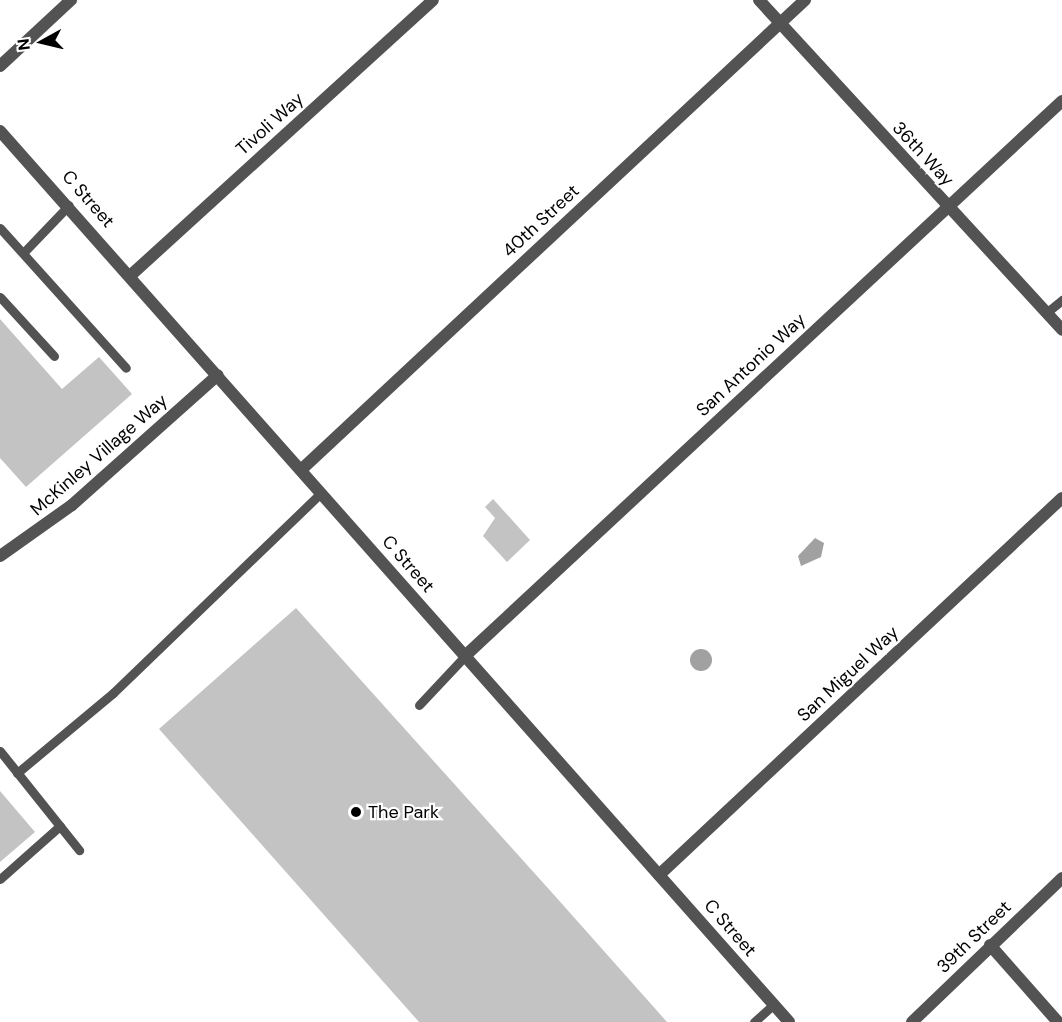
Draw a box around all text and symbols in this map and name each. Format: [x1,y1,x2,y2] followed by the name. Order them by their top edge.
[12,12,72,72] north arrow
[12,37,35,52] text: N
[232,88,308,160] street label: Tivoli Way
[888,117,958,191] street label: 36th Way
[57,166,119,232] street label: C Street
[498,180,584,262] street label: 40th Street
[692,309,810,421] street label: San Antonio Way
[26,390,172,520] street label: McKinley Village Way
[377,531,439,597] street label: C Street
[793,622,903,726] street label: San Miguel Way
[368,801,439,823] place label: The Park
[349,805,363,819] marker: The Park
[699,895,761,961] street label: C Street
[932,896,1016,978] street label: 39th Street

